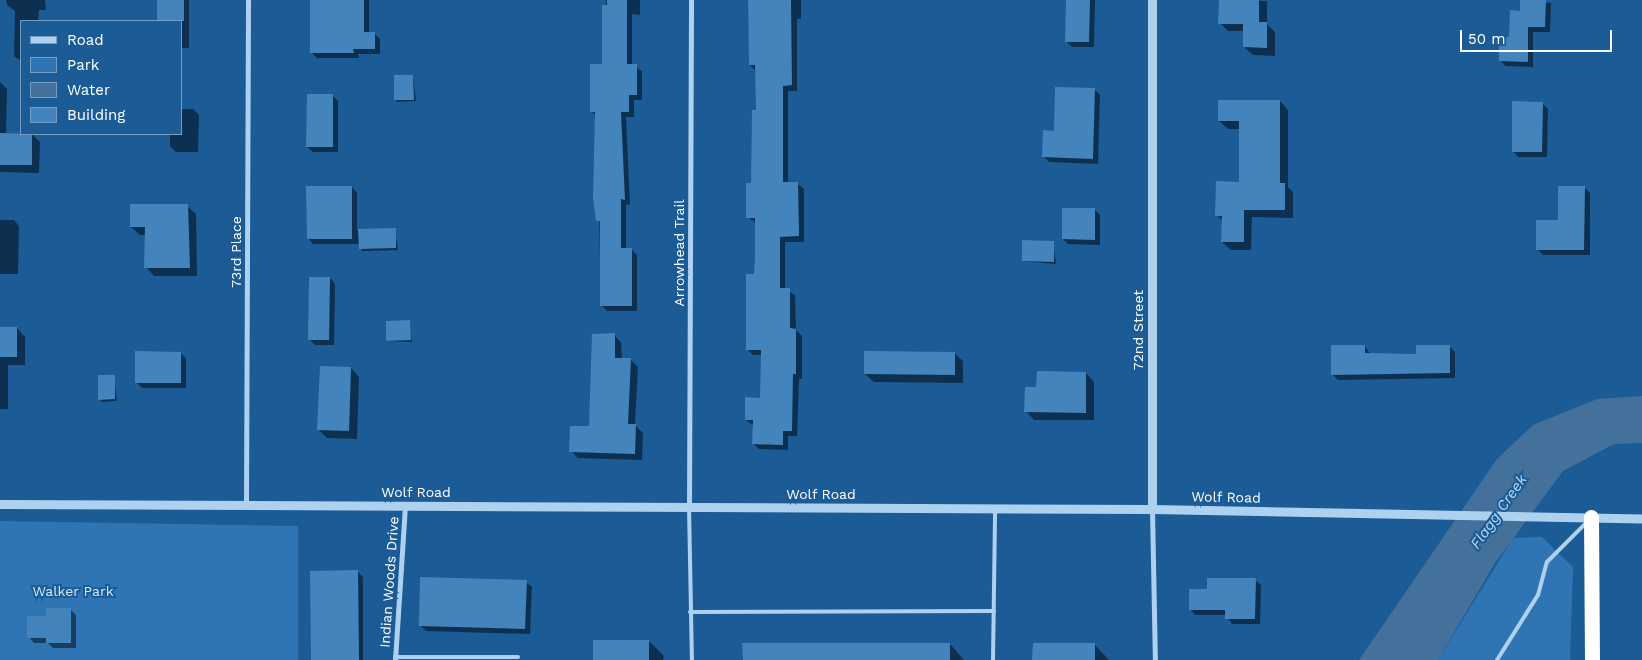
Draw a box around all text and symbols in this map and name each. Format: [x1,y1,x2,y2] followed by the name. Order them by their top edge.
[20,20,182,135] legend
[1462,20,1614,52] scale bar
[1468,30,1505,48] text: 50 m
[67,31,104,49] text: Road
[67,56,99,74] text: Park
[67,81,110,99] text: Water
[67,106,125,124] text: Building
[671,199,687,307] street label: Arrowhead Trail
[228,216,244,288] street label: 73rd Place
[1130,290,1146,370] street label: 72nd Street
[1467,471,1531,553] water label: Flagg Creek
[381,484,451,500] street label: Wolf Road
[786,486,856,502] street label: Wolf Road
[1191,488,1261,506] street label: Wolf Road
[376,516,402,648] street label: Indian Woods Drive
[32,583,114,599] park label: Walker Park

